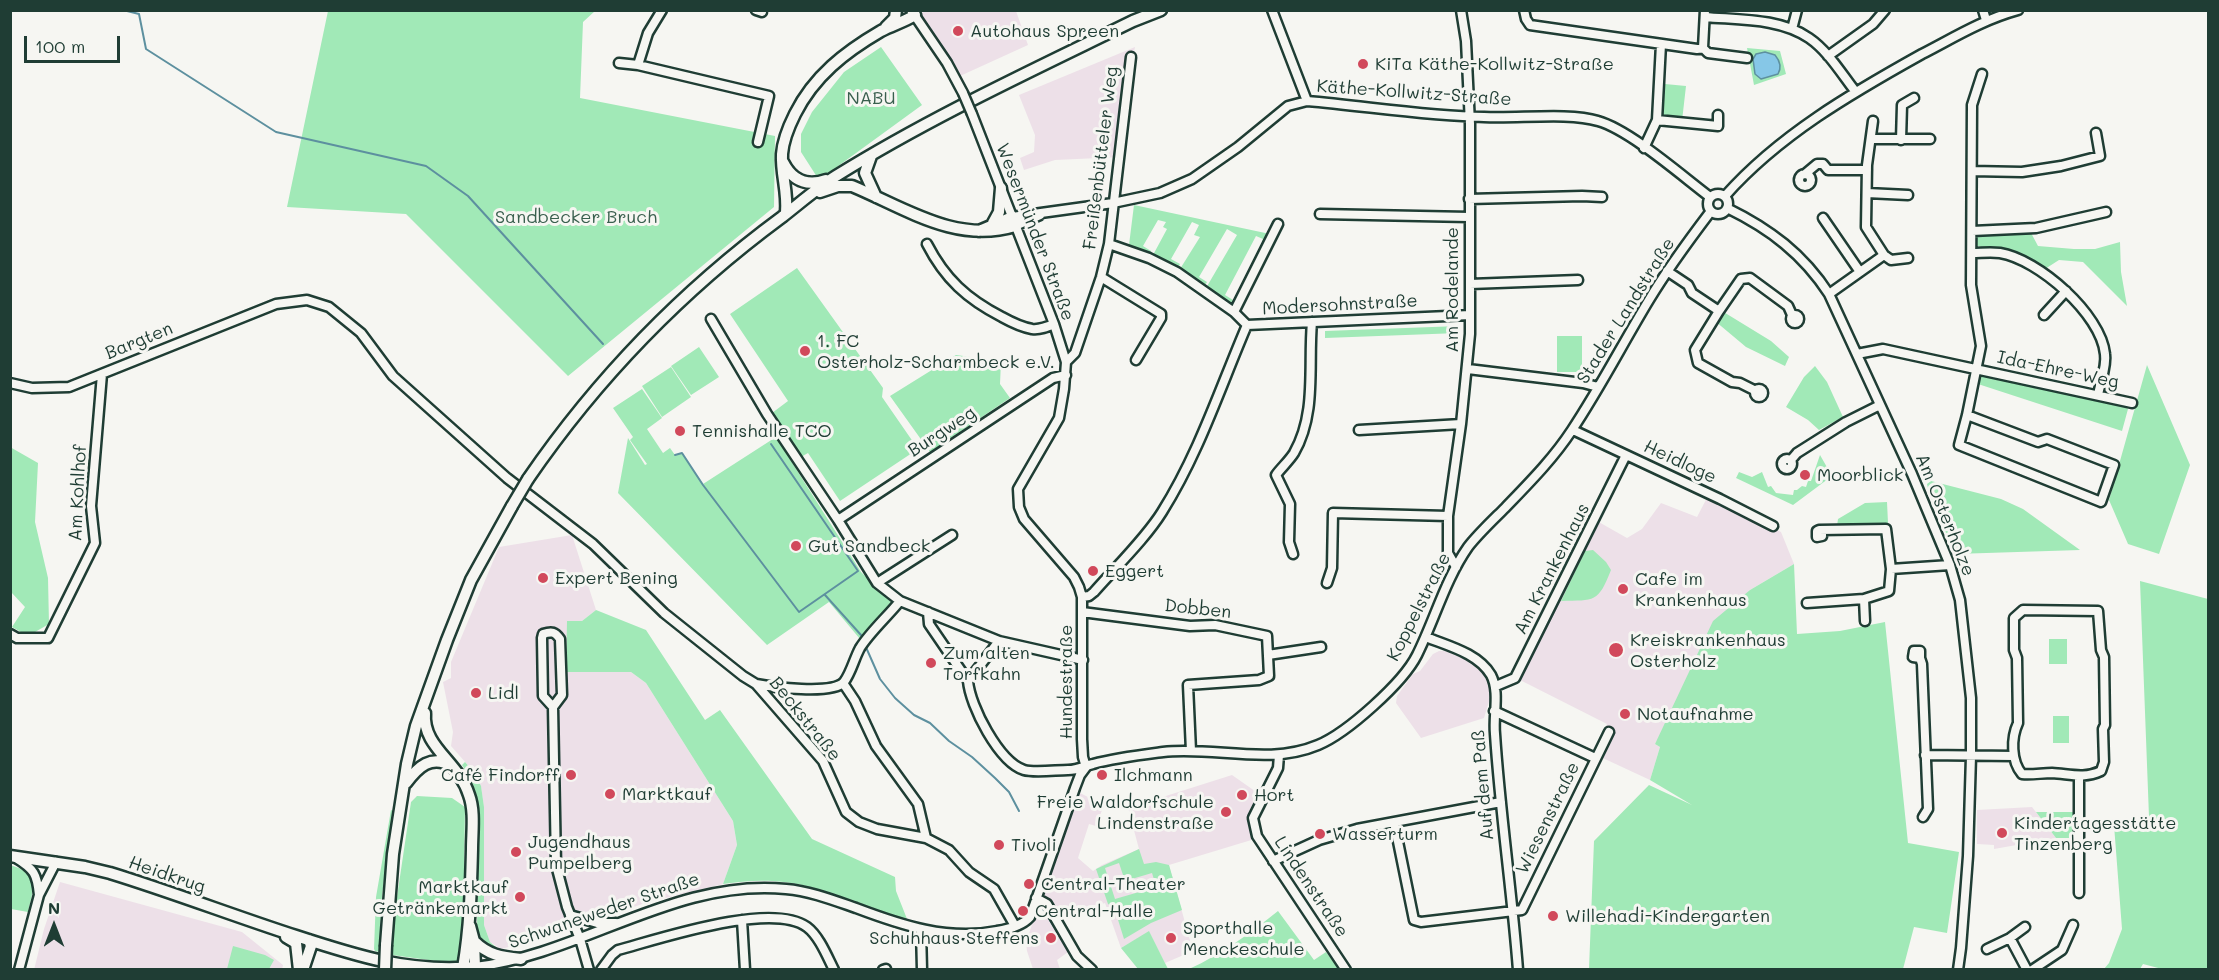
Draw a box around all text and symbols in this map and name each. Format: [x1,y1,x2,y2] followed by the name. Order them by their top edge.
[970,20,1119,42] place label: Autohaus Spreen
[27,24,123,62] scale bar
[951,24,965,38] marker: Autohaus Spreen
[35,34,85,58] text: 100 m
[1375,53,1614,75] place label: KiTa Käthe-Kollwitz-Straße
[1356,57,1370,71] marker: KiTa Käthe-Kollwitz-Straße
[1079,65,1123,251] street label: Freißenbütteler Weg
[1316,75,1512,111] street label: Käthe-Kollwitz-Straße
[847,87,895,109] park label: NABU
[991,140,1079,324] street label: Wesermünder Straße
[495,206,657,228] park label: Sandbecker Bruch
[1441,227,1463,353] street label: Am Rodelande
[1572,234,1680,388] street label: Stader Landstraße
[1262,290,1418,320] street label: Modersohnstraße
[102,318,176,364] street label: Bargten
[817,330,1055,372] place label: 1. FC Osterholz-Scharmbeck e.V.
[798,344,812,358] marker: 1. FC Osterholz-Scharmbeck e.V.
[1995,347,2121,393] street label: Ida-Ehre-Weg
[904,402,980,462] street label: Burgweg
[692,420,832,442] place label: Tennishalle TCO
[673,424,687,438] marker: Tennishalle TCO
[1640,436,1720,488] street label: Heidloge
[65,444,91,542] street label: Am Kohlhof
[1911,451,1979,579] street label: Am Osterholze
[1817,464,1903,486] place label: Moorblick
[1798,468,1812,482] marker: Moorblick
[1510,500,1594,638] street label: Am Krankenhaus
[808,535,930,557] place label: Gut Sandbeck
[789,539,803,553] marker: Gut Sandbeck
[1382,549,1456,665] street label: Koppelstraße
[1105,560,1164,582] place label: Eggert
[1086,564,1100,578] marker: Eggert
[555,567,678,589] place label: Expert Bening
[1635,568,1747,610] place label: Cafe im Krankenhaus
[536,571,550,585] marker: Expert Bening
[1616,582,1630,596] marker: Cafe im Krankenhaus
[1164,595,1232,623] street label: Dobben
[1055,625,1077,739] street label: Hundestraße
[1630,629,1786,672] place label: Kreiskrankenhaus Osterholz
[1607,641,1625,659] marker: Kreiskrankenhaus Osterholz
[943,642,1030,684] place label: Zum alten Torfkahn
[924,656,938,670] marker: Zum alten Torfkahn
[765,673,845,765] street label: Beckstraße
[488,682,519,704] place label: Lidl
[469,686,483,700] marker: Lidl
[1637,703,1754,725] place label: Notaufnahme
[1618,707,1632,721] marker: Notaufnahme
[1467,729,1499,841] street label: Auf dem Paß
[1512,759,1584,877] street label: Wiesenstraße
[441,764,559,786] place label: Café Findorff
[1114,764,1193,786] place label: Ilchmann
[564,768,578,782] marker: Café Findorff
[1095,768,1109,782] marker: Ilchmann
[622,783,712,805] place label: Marktkauf
[1254,784,1294,806] place label: Hort
[603,787,617,801] marker: Marktkauf
[1235,788,1249,802] marker: Hort
[1037,791,1214,834] place label: Freie Waldorfschule Lindenstraße
[1219,805,1233,819] marker: Freie Waldorfschule Lindenstraße
[2014,812,2176,854] place label: Kindertagesstätte Tinzenberg
[1332,823,1438,845] place label: Wasserturm
[1995,826,2009,840] marker: Kindertagesstätte Tinzenberg
[1313,827,1327,841] marker: Wasserturm
[528,831,632,874] place label: Jugendhaus Pumpelberg
[1269,832,1353,942] street label: Lindenstraße
[1011,834,1057,856] place label: Tivoli
[992,838,1006,852] marker: Tivoli
[509,845,523,859] marker: Jugendhaus Pumpelberg
[126,852,208,898] street label: Heidkrug
[506,868,702,954] street label: Schwaneweder Straße
[1041,873,1186,895] place label: Central-Theater
[373,876,508,918] place label: Marktkauf Getränkemarkt
[1022,877,1036,891] marker: Central-Theater
[513,890,527,904] marker: Marktkauf Getränkemarkt
[24,896,84,956] north arrow
[48,897,60,918] text: N
[1035,900,1153,922] place label: Central-Halle
[1016,904,1030,918] marker: Central-Halle
[1565,905,1770,927] place label: Willehadi-Kindergarten
[1546,909,1560,923] marker: Willehadi-Kindergarten
[1183,917,1305,960] place label: Sporthalle Menckeschule
[869,927,1039,949] place label: Schuhhaus Steffens
[1044,931,1058,945] marker: Schuhhaus Steffens
[1164,931,1178,945] marker: Sporthalle Menckeschule

